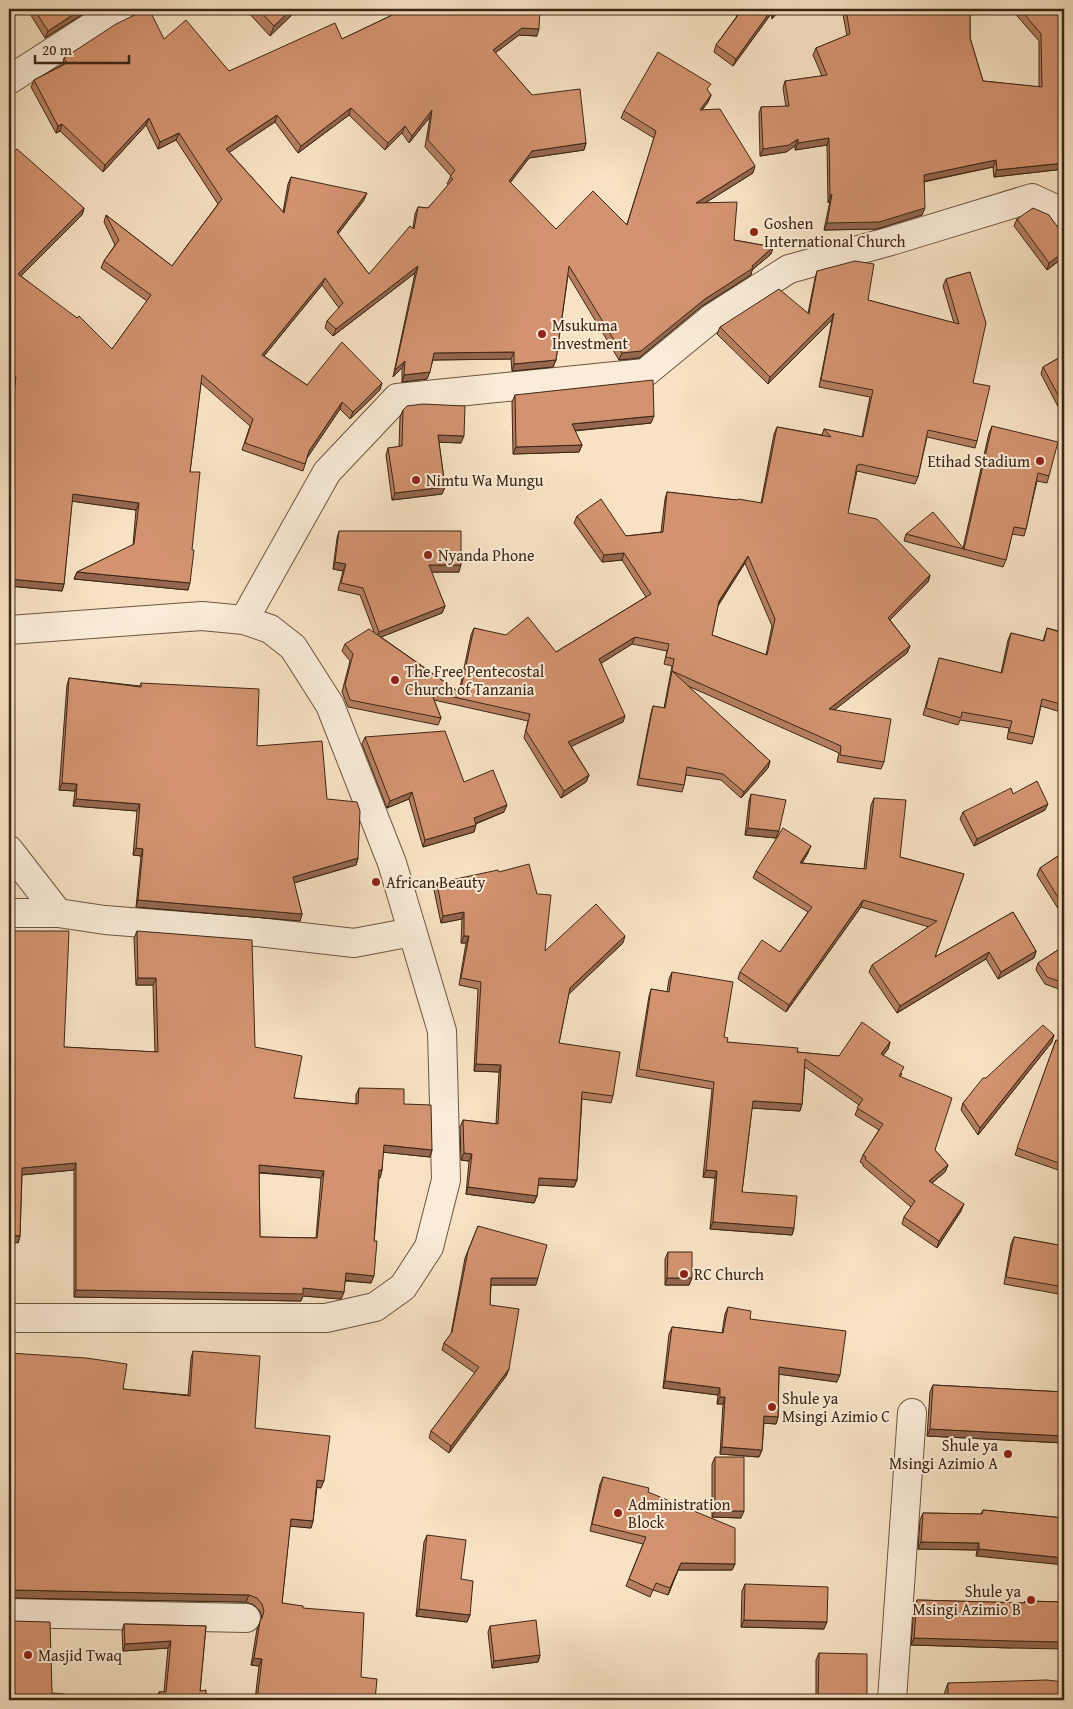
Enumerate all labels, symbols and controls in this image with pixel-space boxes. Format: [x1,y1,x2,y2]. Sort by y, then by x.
scale bar [35,32,129,64]
text: 20 m [42,39,73,60]
place label: Goshen International Church [764,211,906,253]
marker: Goshen International Church [748,226,760,238]
place label: Msukuma Investment [552,313,629,355]
marker: Msukuma Investment [536,328,548,340]
place label: Etihad Stadium [927,449,1030,473]
marker: Etihad Stadium [1034,455,1046,467]
place label: Nimtu Wa Mungu [426,468,544,492]
marker: Nimtu Wa Mungu [410,474,422,486]
place label: Nyanda Phone [438,543,535,567]
marker: Nyanda Phone [422,549,434,561]
place label: The Free Pentecostal Church of Tanzania [405,659,545,701]
marker: The Free Pentecostal Church of Tanzania [389,674,401,686]
place label: African Beauty [386,870,486,894]
marker: African Beauty [370,876,382,888]
place label: RC Church [694,1262,764,1286]
marker: RC Church [678,1268,690,1280]
place label: Shule ya Msingi Azimio C [782,1386,890,1428]
marker: Shule ya Msingi Azimio C [766,1401,778,1413]
place label: Shule ya Msingi Azimio A [889,1433,998,1475]
marker: Shule ya Msingi Azimio A [1002,1448,1014,1460]
place label: Administration Block [628,1492,731,1534]
marker: Administration Block [612,1507,624,1519]
place label: Shule ya Msingi Azimio B [913,1579,1021,1621]
marker: Shule ya Msingi Azimio B [1025,1594,1037,1606]
place label: Masjid Twaq [38,1643,123,1667]
marker: Masjid Twaq [22,1649,34,1661]

